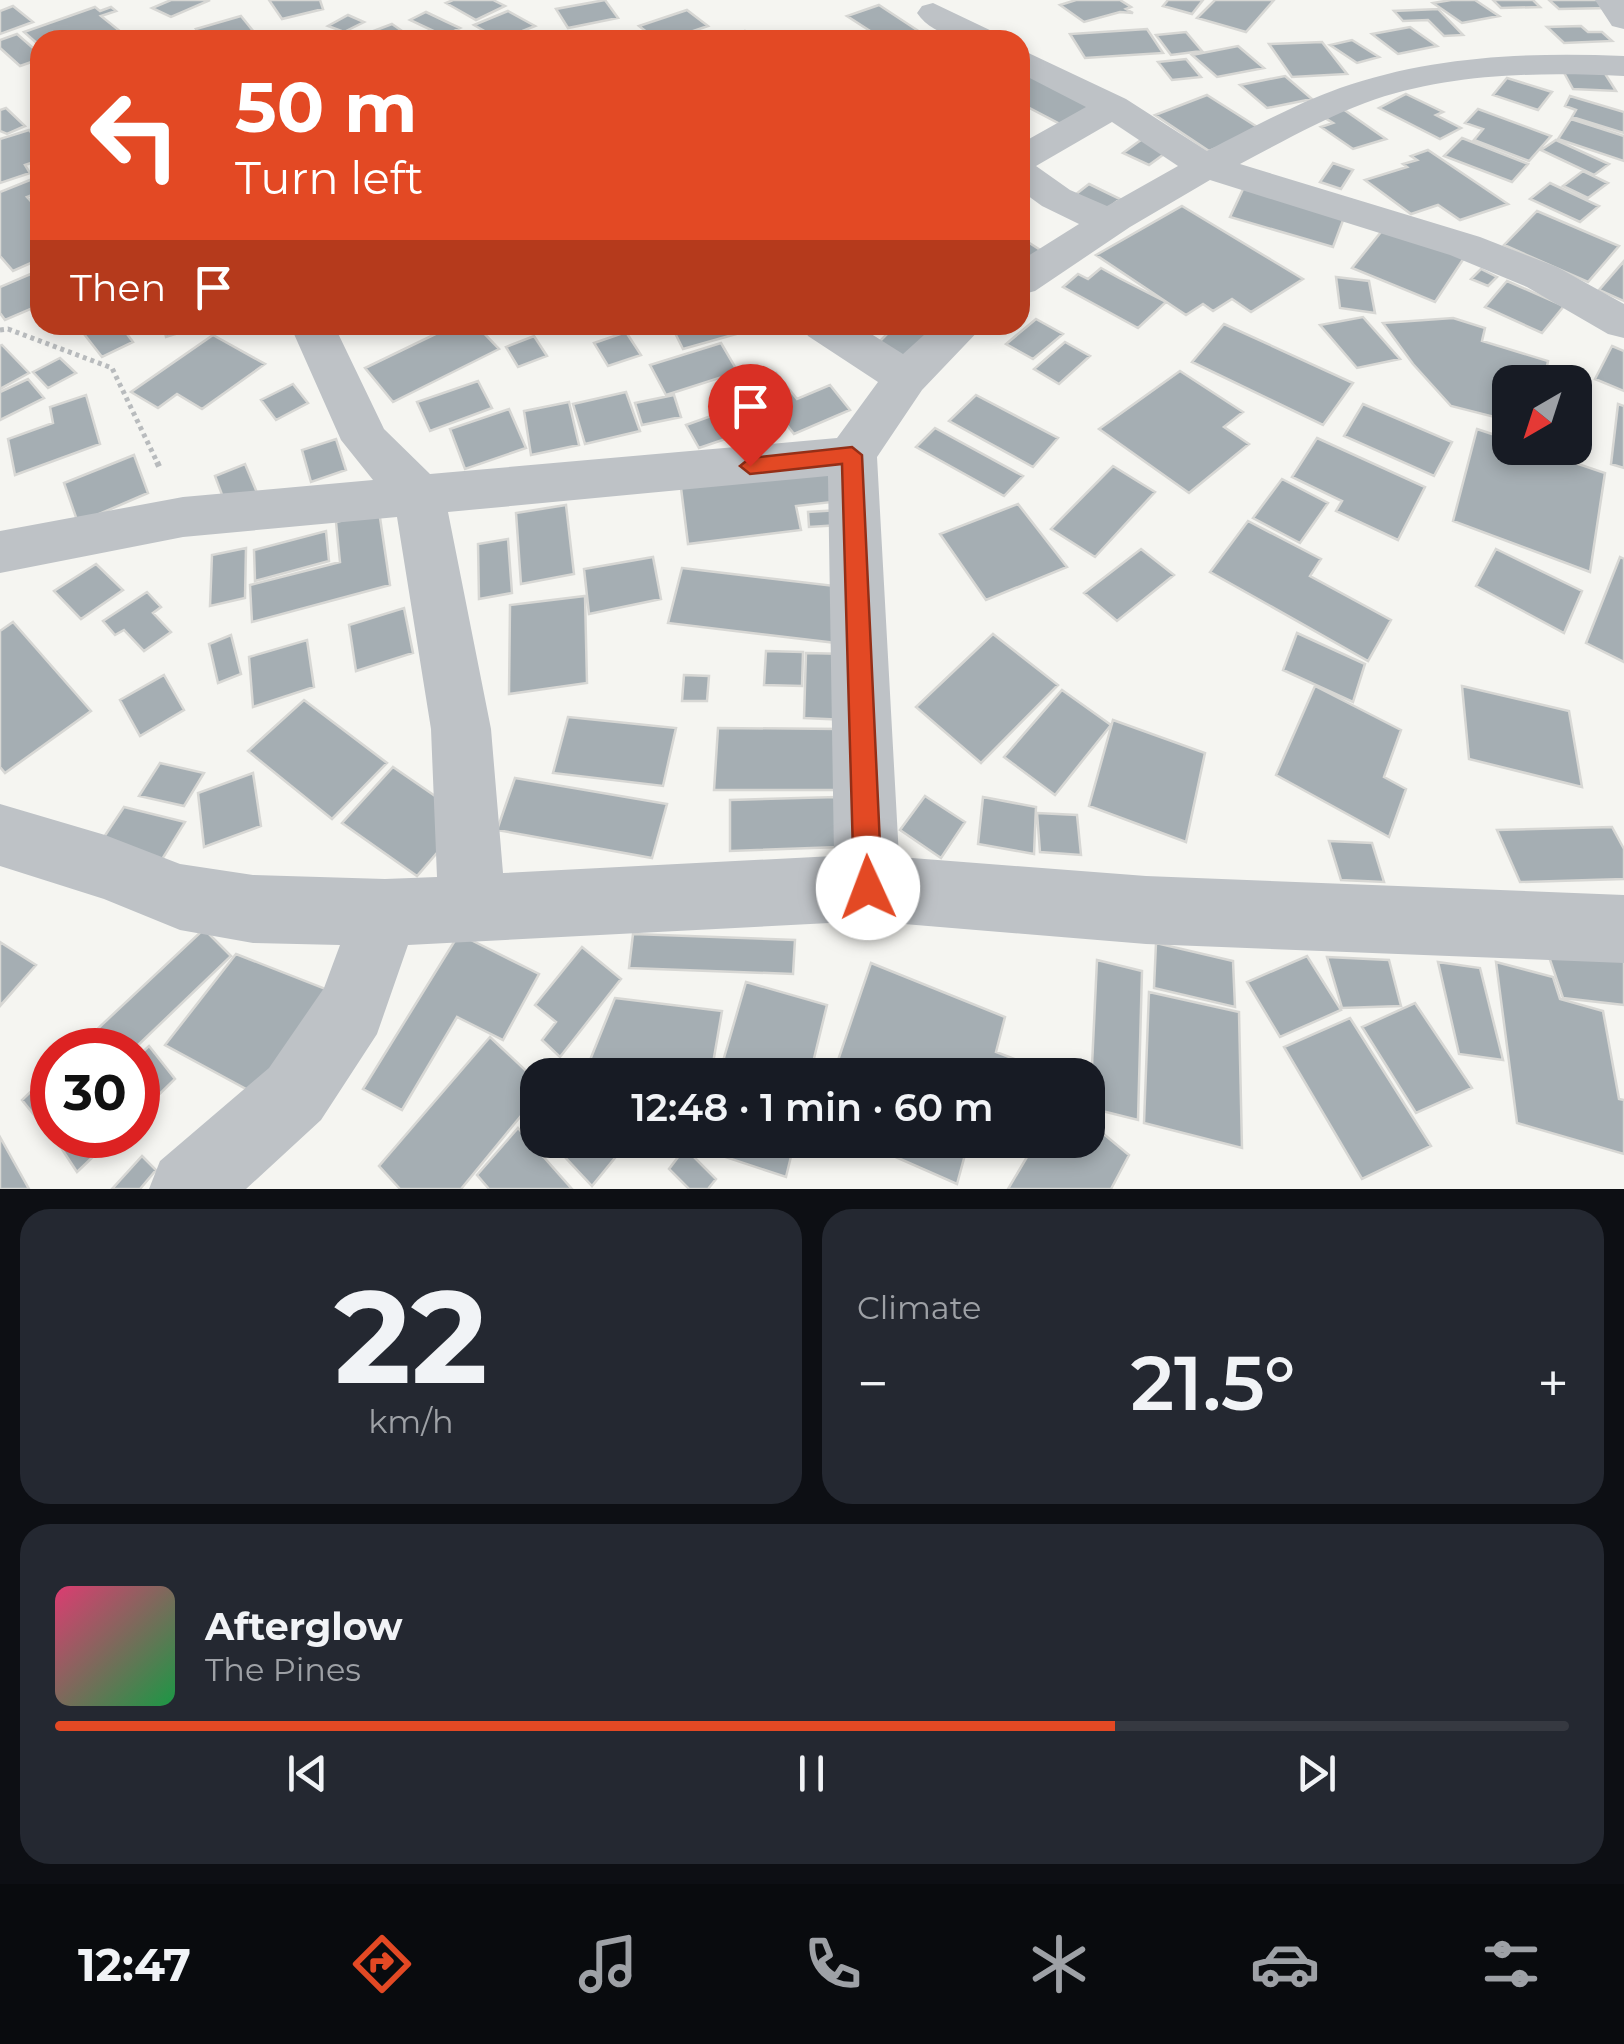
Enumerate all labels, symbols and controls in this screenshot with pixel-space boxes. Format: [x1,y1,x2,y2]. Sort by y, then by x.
text: 50 m [235,64,417,150]
icon: left [70,70,200,200]
text: Turn left [235,150,423,205]
icon: arrive [186,260,241,315]
text: Then [70,264,166,311]
pin [708,364,793,467]
north arrow [1492,365,1592,465]
map controls [1492,365,1592,465]
icon: arrive [723,379,778,434]
position arrow [816,836,920,940]
speed limit sign: 30 [30,1028,160,1158]
text: 12:48 · 1 min · 60 m [631,1084,994,1131]
text: 22 [334,1257,488,1416]
text: Climate [857,1288,981,1327]
text: 21.5° [1130,1337,1296,1429]
text: − [857,1350,889,1417]
text: + [1537,1350,1569,1417]
text: km/h [368,1402,454,1441]
text: Afterglow [205,1603,403,1650]
text: The Pines [205,1650,361,1689]
icon: previous [280,1746,335,1801]
icon: pause [784,1746,839,1801]
icon: next [1289,1746,1344,1801]
icon: directions [347,1929,417,1999]
icon: music [573,1929,643,1999]
icon: phone [798,1929,868,1999]
icon: climate [1024,1929,1094,1999]
icon: car [1250,1929,1320,1999]
icon: filters [1476,1929,1546,1999]
text: 12:47 [78,1937,191,1992]

